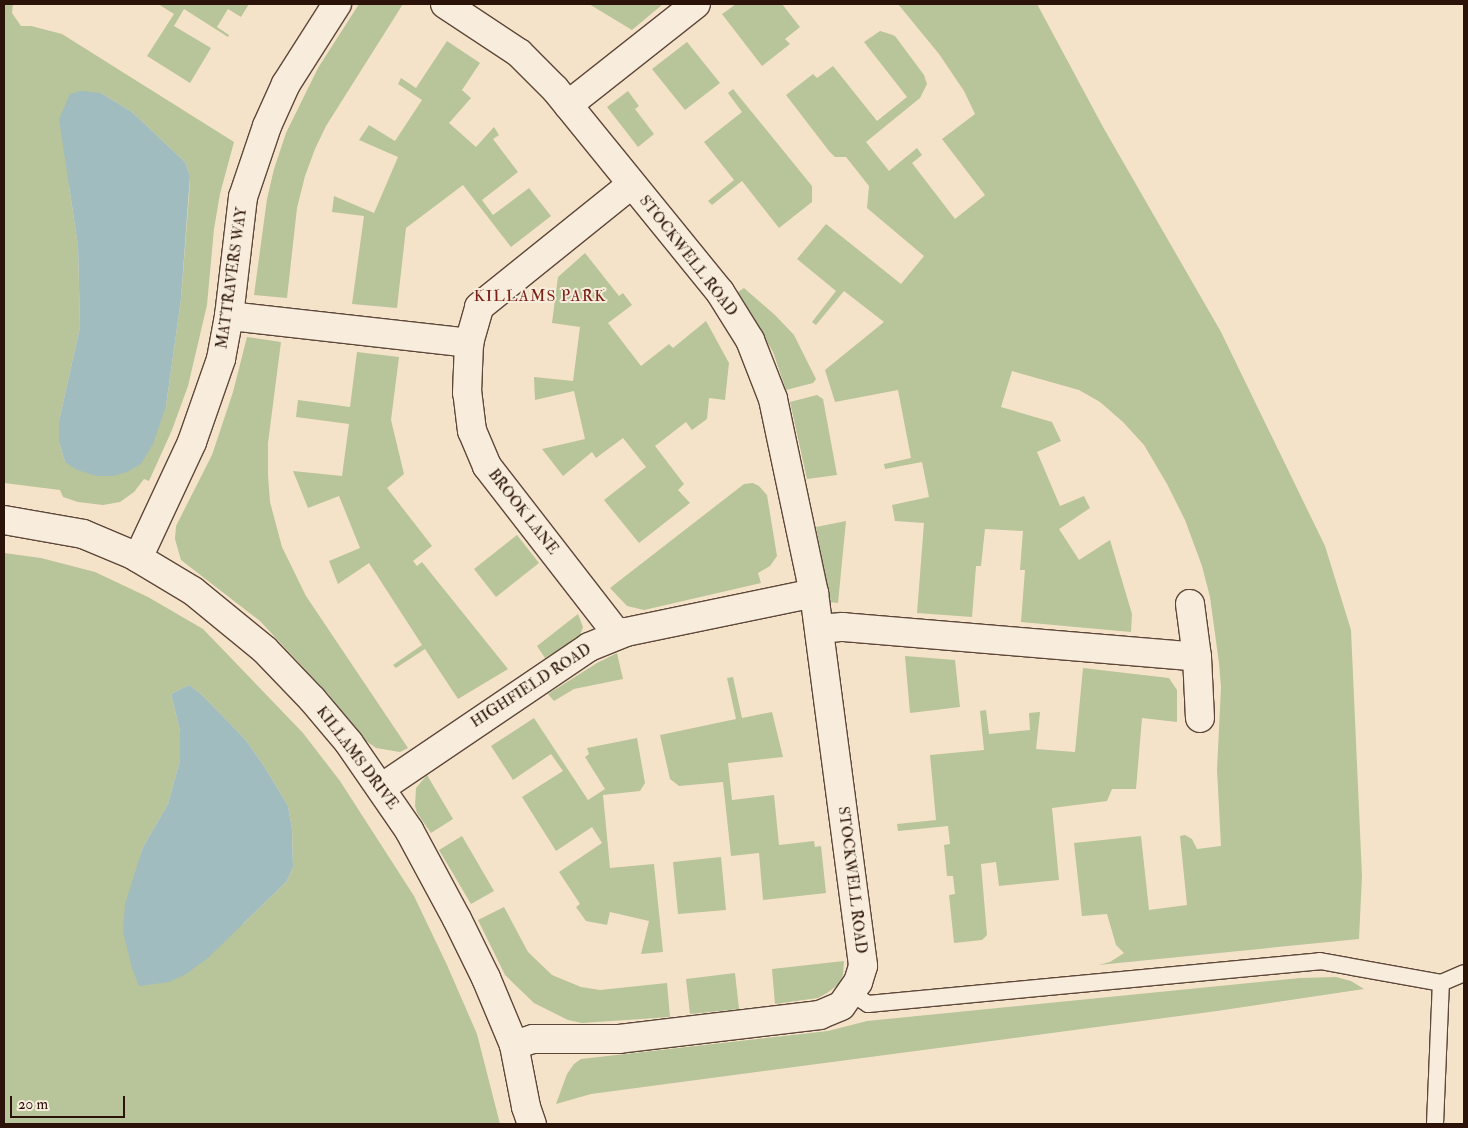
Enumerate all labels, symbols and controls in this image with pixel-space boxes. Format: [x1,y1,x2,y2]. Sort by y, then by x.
street label: STOCKWELL ROAD [635,192,741,320]
street label: MATTRAVERS WAY [213,206,251,350]
district label: KILLAMS PARK [472,286,608,306]
street label: BROOK LANE [484,466,562,558]
street label: HIGHFIELD ROAD [467,640,595,732]
street label: KILLAMS DRIVE [312,703,402,813]
street label: STOCKWELL ROAD [834,805,870,955]
scale bar [12,1086,128,1118]
text: 20 m [18,1095,48,1114]

